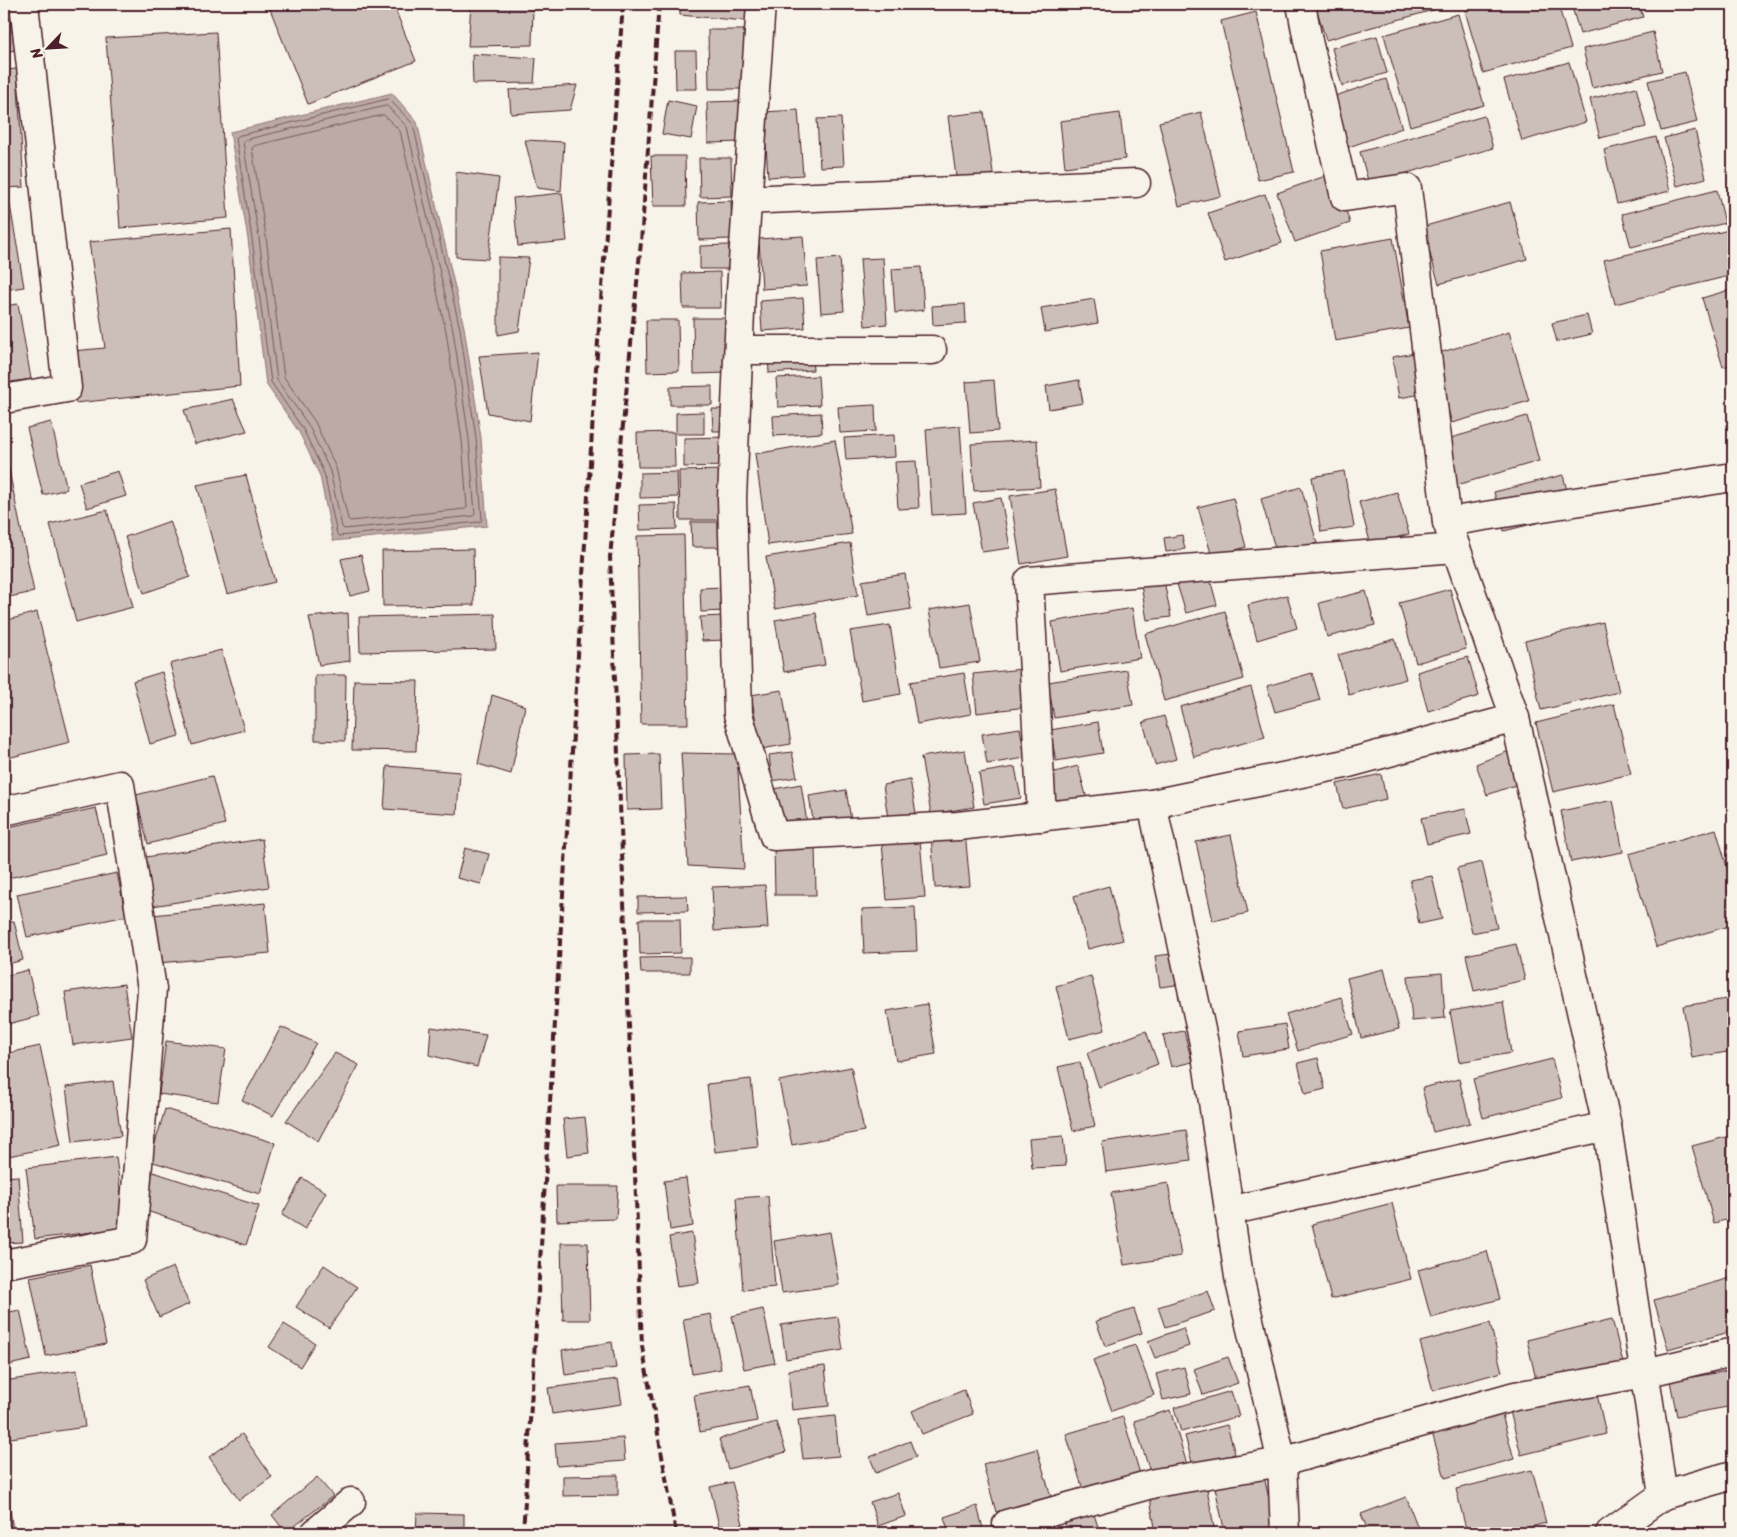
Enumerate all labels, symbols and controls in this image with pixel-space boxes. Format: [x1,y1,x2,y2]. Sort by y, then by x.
north arrow [22,22,72,72]
text: N [23,43,50,64]

